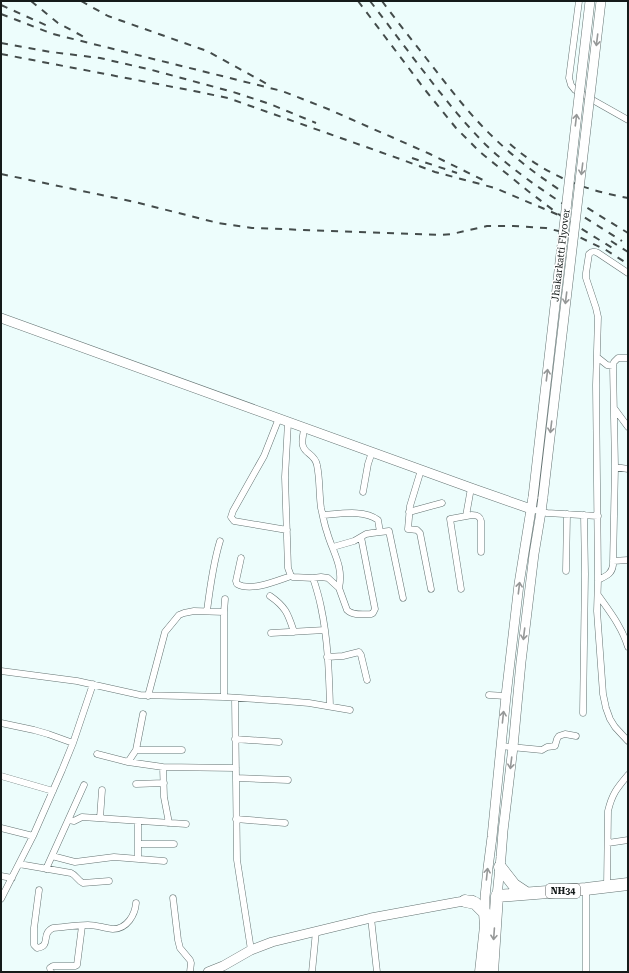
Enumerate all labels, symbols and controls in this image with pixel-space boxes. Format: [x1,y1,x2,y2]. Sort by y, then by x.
one-way arrow [593,33,601,46]
one-way arrow [572,114,580,127]
one-way arrow [578,162,585,175]
street label: Jhakarkatti Flyover [549,208,572,302]
one-way arrow [562,291,570,304]
one-way arrow [543,368,551,381]
one-way arrow [547,420,555,433]
one-way arrow [515,582,522,595]
one-way arrow [520,627,528,640]
one-way arrow [500,711,507,724]
one-way arrow [507,756,515,769]
one-way arrow [483,868,491,881]
road number: NH34 [546,884,580,898]
one-way arrow [491,927,498,940]

